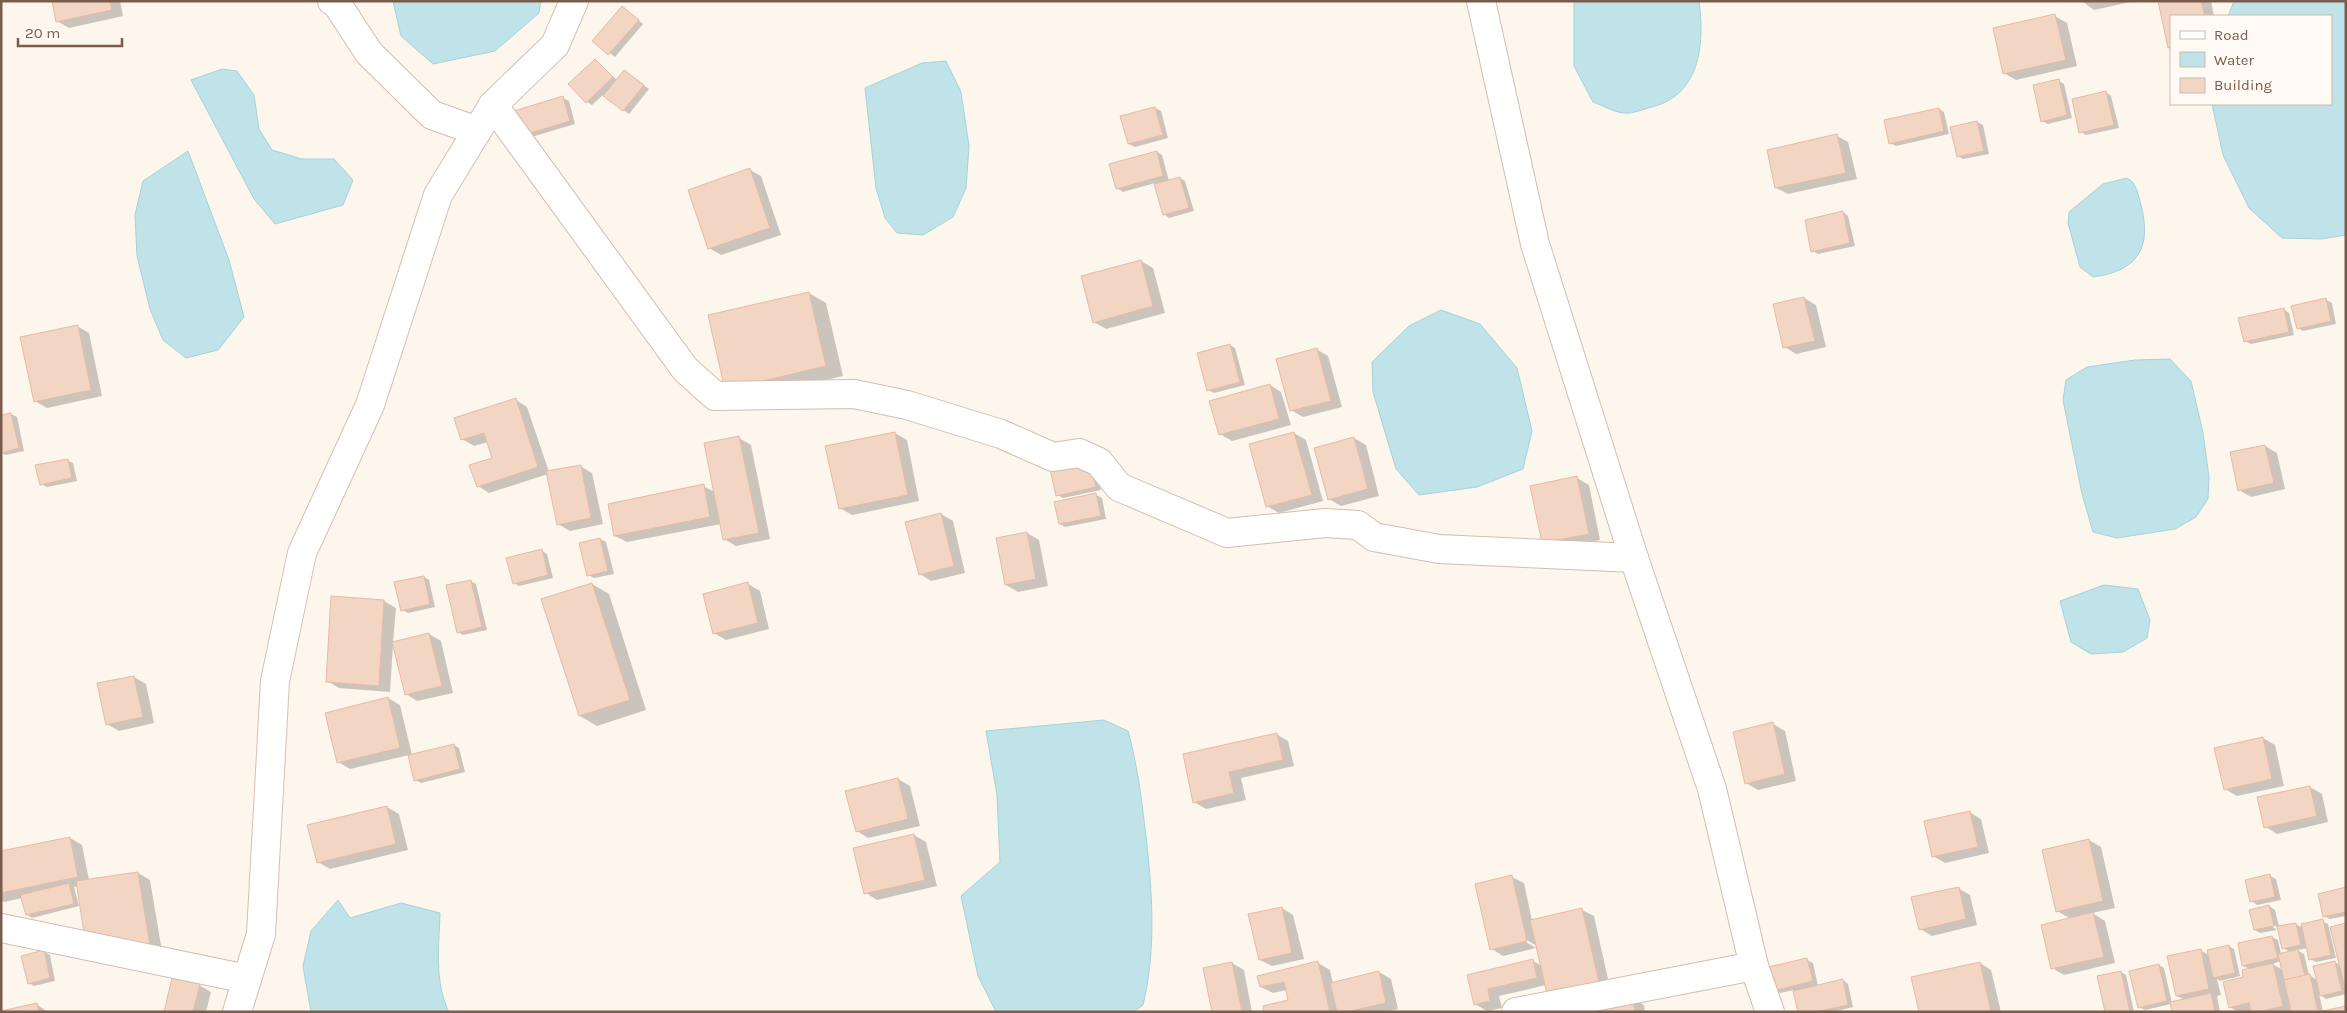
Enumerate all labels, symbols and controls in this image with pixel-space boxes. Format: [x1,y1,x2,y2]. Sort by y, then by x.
scale bar [18,15,121,47]
legend [2170,15,2332,105]
text: 20 m [25,24,60,42]
text: Road [2214,26,2249,44]
text: Water [2214,51,2255,69]
text: Building [2214,76,2272,94]

